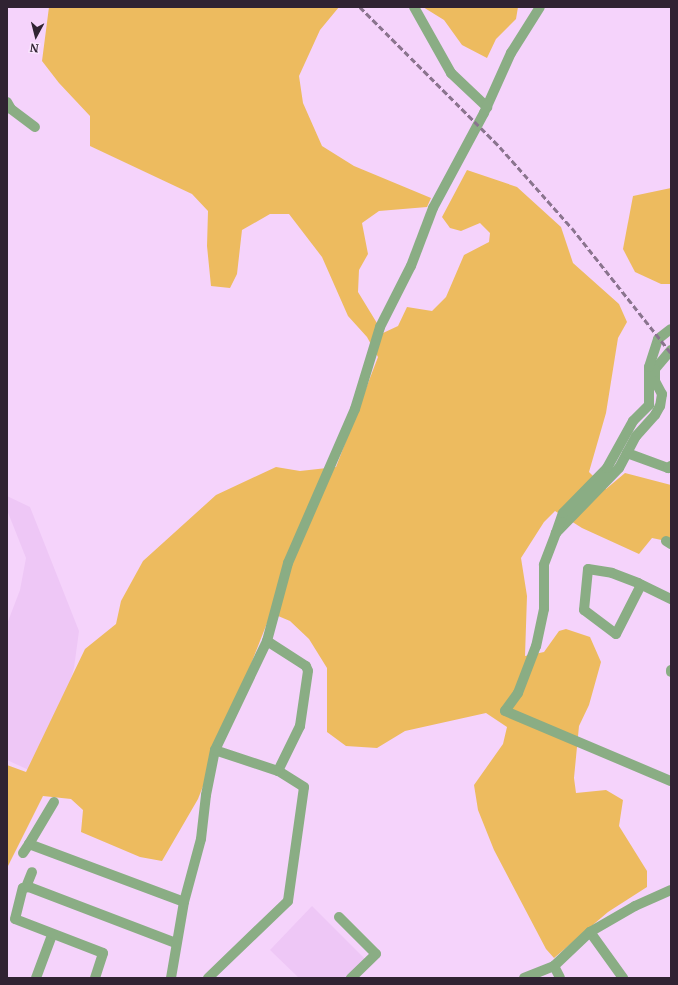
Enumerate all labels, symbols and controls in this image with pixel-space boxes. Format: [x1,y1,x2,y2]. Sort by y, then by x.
north arrow [16,16,56,56]
text: N [29,40,40,55]

